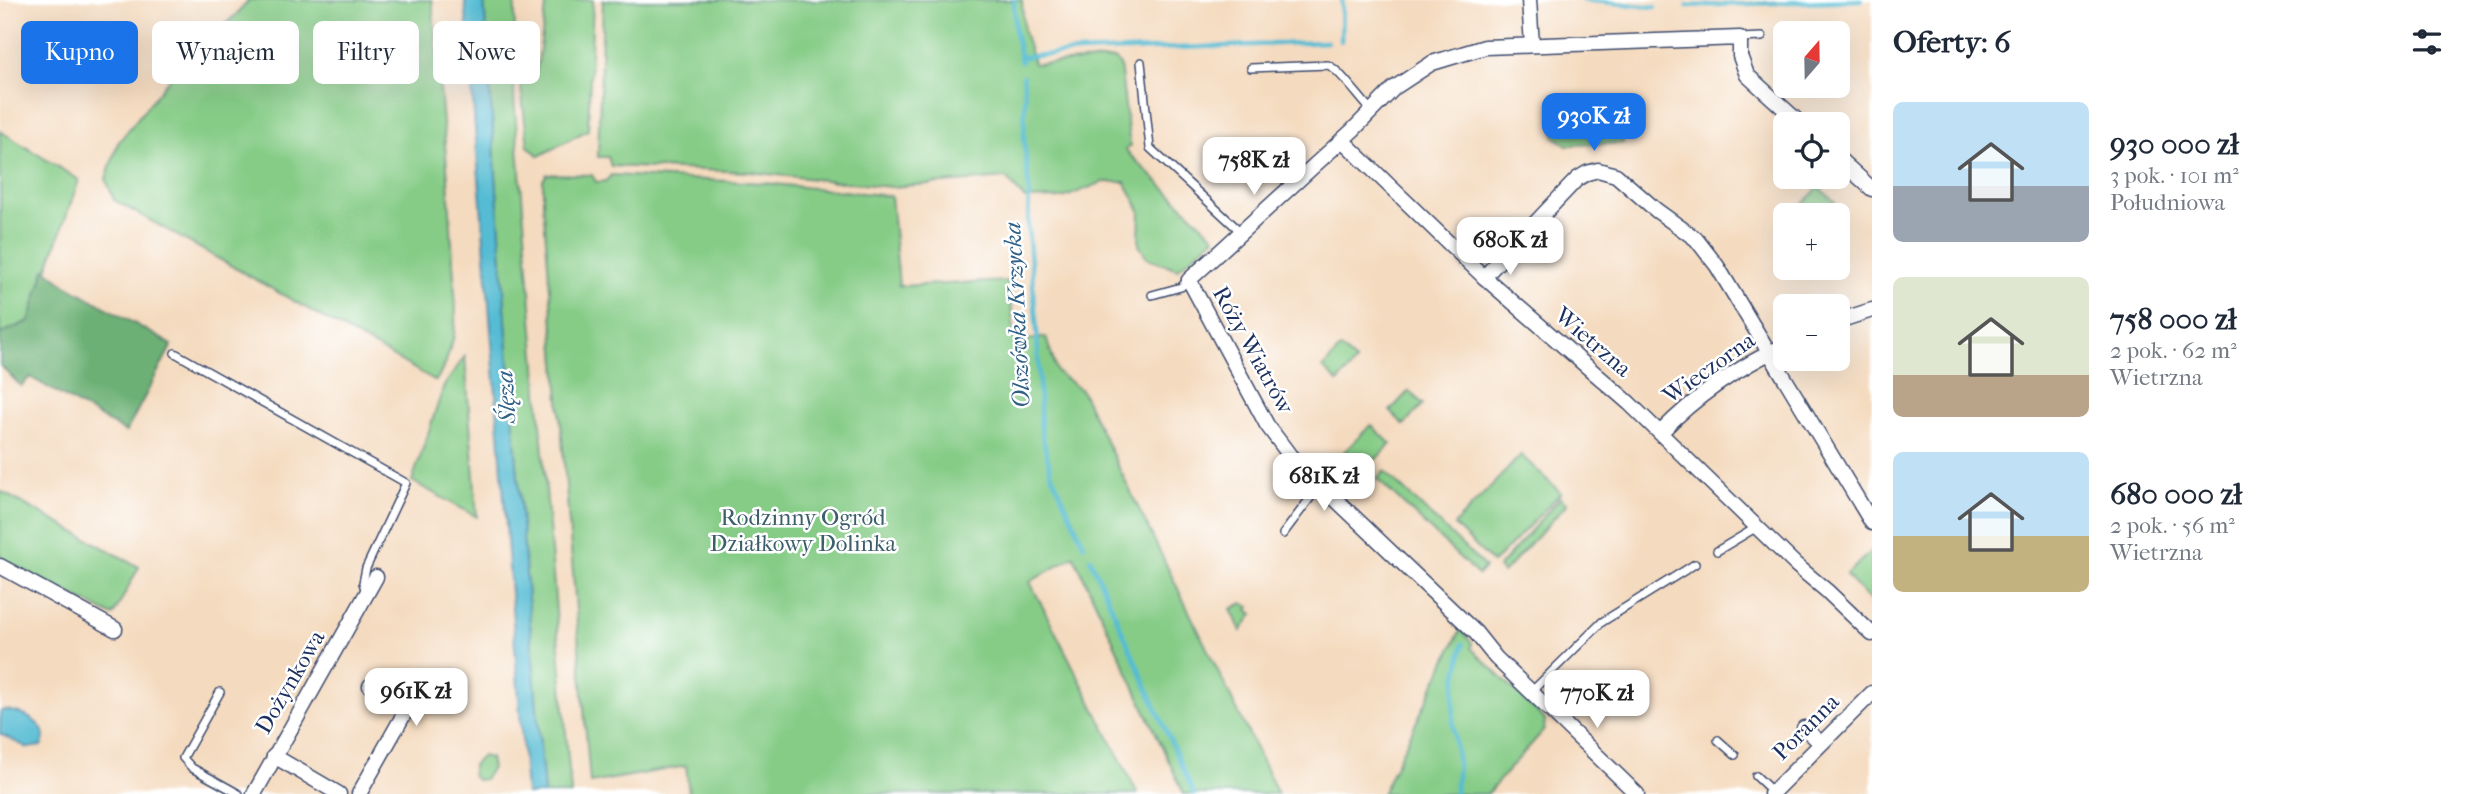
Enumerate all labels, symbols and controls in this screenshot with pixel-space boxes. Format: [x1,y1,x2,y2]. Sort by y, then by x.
chip: Kupno [21,21,138,84]
chip: Wynajem [152,21,299,84]
chip: Filtry [313,21,419,84]
chip: Nowe [433,21,540,84]
north arrow [1773,21,1850,98]
map controls [1773,21,1850,371]
icon: filters [2408,23,2446,61]
text: Oferty: 6 [1893,25,2011,60]
pin: 930K zł [1529,94,1659,153]
text: 930K zł [1558,102,1630,129]
button: locate [1773,112,1850,189]
text: 930 000 zł [2110,127,2239,162]
icon: home [1949,130,2033,214]
pin: 758K zł [1189,138,1319,197]
text: 758K zł [1219,146,1289,173]
text: 3 pok. · 101 m² [2110,162,2239,189]
text: Południowa [2110,189,2225,216]
button: + [1773,203,1850,280]
pin: 680K zł [1445,218,1575,277]
water label: Olszówka Krzycka [998,221,1036,409]
text: 680K zł [1473,226,1547,253]
street label: Róży Wiatrów [1207,282,1299,419]
button: − [1773,294,1850,371]
street label: Wietrzna [1548,301,1637,383]
text: 758 000 zł [2110,302,2237,337]
icon: home [1949,305,2033,389]
street label: Wieczorna [1657,326,1760,410]
text: 2 pok. · 62 m² [2110,337,2237,364]
text: Wietrzna [2110,364,2203,391]
water label: Ślęza [490,369,523,426]
pin: 681K zł [1259,454,1389,513]
text: 681K zł [1289,462,1359,489]
text: 680 000 zł [2110,477,2242,512]
icon: home [1949,480,2033,564]
park label: Rodzinny Ogród Działkowy Dolinka [710,504,897,557]
text: 2 pok. · 56 m² [2110,512,2235,539]
text: Wietrzna [2110,539,2203,566]
street label: Dożynkowa [250,625,331,739]
pin: 961K zł [351,668,481,728]
pin: 770K zł [1532,670,1662,730]
text: 961K zł [381,677,451,704]
text: 770K zł [1561,679,1634,706]
street label: Poranna [1767,688,1845,766]

